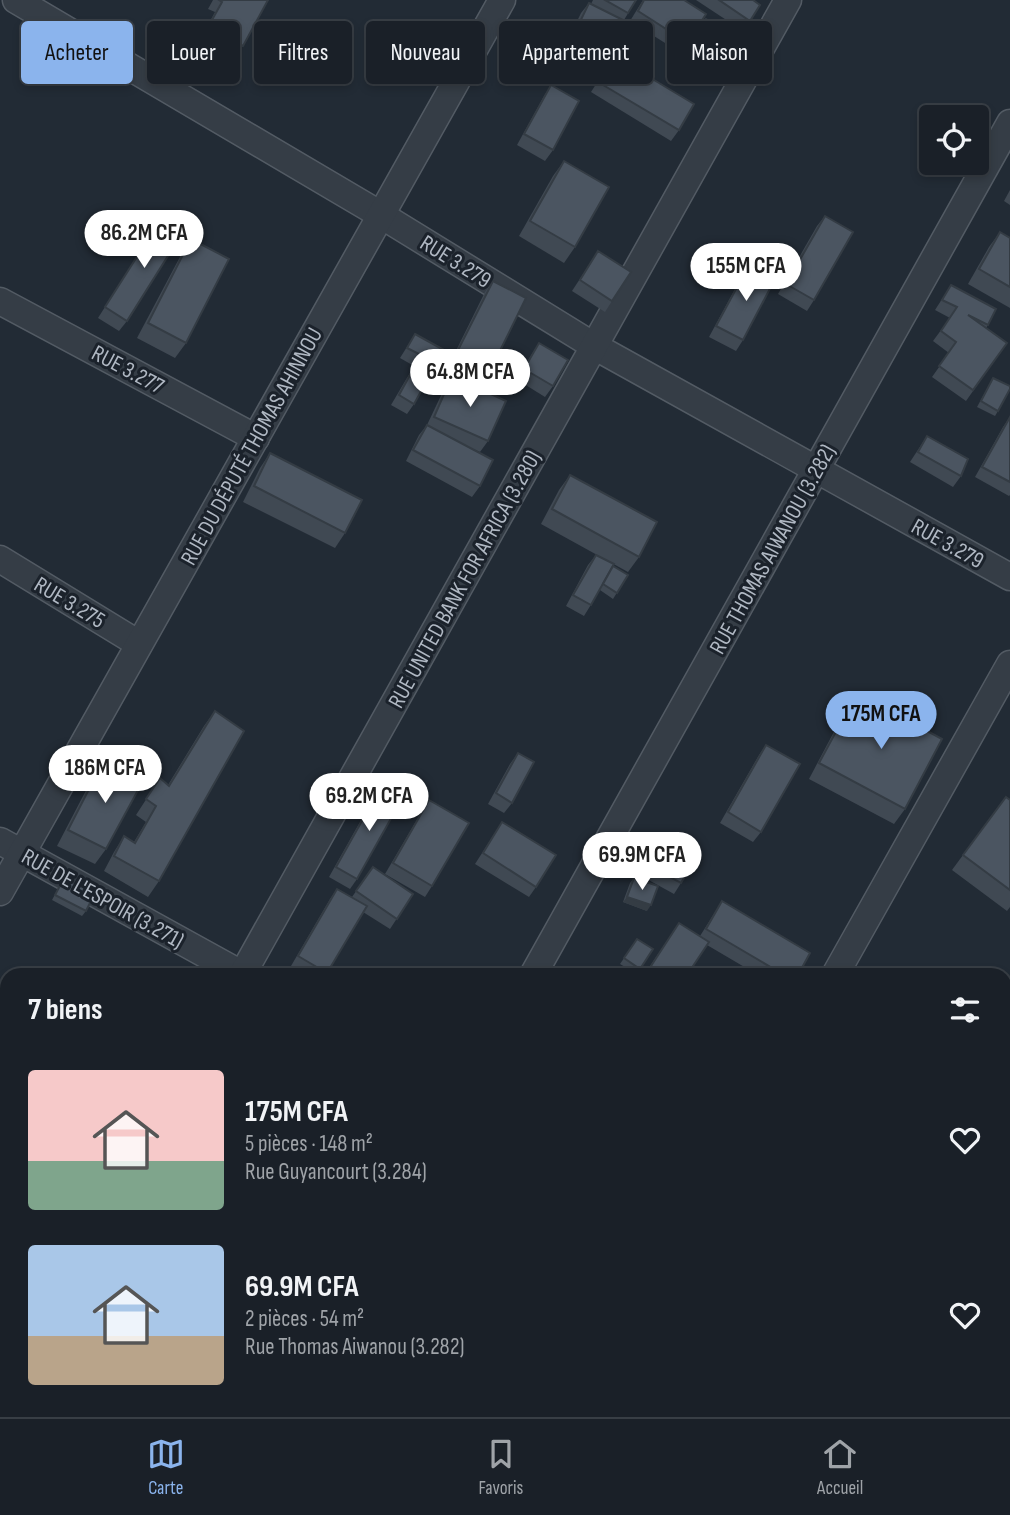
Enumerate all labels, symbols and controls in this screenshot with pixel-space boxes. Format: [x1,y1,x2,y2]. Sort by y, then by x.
chip: Acheter [21,21,133,84]
chip: Louer [147,21,240,84]
chip: Filtres [254,21,352,84]
chip: Nouveau [366,21,485,84]
chip: Appartement [499,21,653,84]
chip: Maison [667,21,772,84]
map controls [919,105,989,175]
button: locate [919,105,989,175]
pin: 86.2M CFA [64,210,224,270]
text: 86.2M CFA [101,219,187,247]
street label: RUE 3.279 [415,229,496,295]
pin: 155M CFA [674,244,818,303]
text: 155M CFA [706,252,786,280]
street label: RUE DU DÉPUTÉ THOMAS AHINNOU [175,323,329,570]
street label: RUE 3.277 [87,339,168,400]
pin: 64.8M CFA [390,350,550,409]
text: 64.8M CFA [426,358,514,386]
street label: RUE THOMAS AIWANOU (3.282) [704,440,842,659]
street label: RUE UNITED BANK FOR AFRICA (3.280) [382,446,547,713]
street label: RUE 3.279 [906,513,989,575]
street label: RUE 3.275 [29,571,110,635]
pin: 175M CFA [809,692,953,751]
text: 175M CFA [842,700,920,728]
pin: 186M CFA [33,746,177,805]
text: 186M CFA [65,754,145,782]
pin: 69.2M CFA [289,774,449,833]
text: 69.2M CFA [326,782,412,810]
pin: 69.9M CFA [562,832,722,892]
text: 69.9M CFA [599,841,685,869]
street label: RUE DE L'ESPOIR (3.271) [17,843,188,955]
icon: filters [946,991,984,1029]
text: 7 biens [28,992,103,1028]
text: 175M CFA [245,1094,348,1130]
icon: home [84,1098,168,1182]
icon: heart [946,1121,984,1159]
text: 5 pièces · 148 m² [245,1130,373,1158]
text: Rue Guyancourt (3.284) [245,1158,427,1186]
text: 69.9M CFA [245,1269,358,1305]
icon: home [84,1273,168,1357]
icon: heart [946,1296,984,1334]
text: 2 pièces · 54 m² [245,1305,364,1333]
text: Rue Thomas Aiwanou (3.282) [245,1333,464,1361]
tab: Carte [147,1435,185,1500]
tab: Favoris [478,1435,523,1500]
tab: Accueil [817,1435,863,1500]

